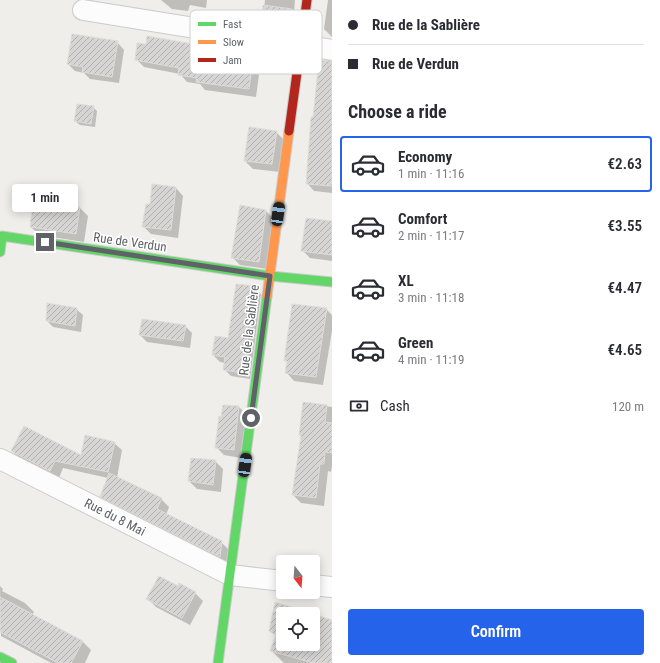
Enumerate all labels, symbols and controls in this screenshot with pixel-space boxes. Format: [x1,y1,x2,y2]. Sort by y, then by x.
legend [190,10,322,74]
text: Rue de la Sablière [372,16,480,34]
text: Fast [223,18,242,31]
text: Slow [223,36,244,49]
text: Jam [223,54,242,67]
text: Rue de Verdun [372,55,459,73]
text: Choose a ride [348,101,447,122]
icon: car [350,146,386,182]
text: Economy [398,148,452,166]
text: €2.63 [608,155,642,173]
text: 1 min · 11:16 [398,166,464,181]
callout: 1 min [12,184,78,212]
text: 1 min [31,190,59,205]
car [270,201,286,227]
icon: car [350,208,386,244]
text: Comfort [398,210,447,228]
text: €3.55 [608,217,642,235]
text: 2 min · 11:17 [398,228,464,243]
street label: Rue de Verdun [92,229,168,255]
route end [36,233,54,251]
icon: car [350,270,386,306]
text: XL [398,272,414,290]
text: €4.47 [608,279,642,297]
street label: Rue de la Sablière [236,284,262,376]
text: 3 min · 11:18 [398,290,464,305]
icon: car [350,332,386,368]
text: Green [398,334,433,352]
text: €4.65 [608,341,642,359]
text: 4 min · 11:19 [398,352,464,367]
icon: cash [348,395,370,417]
text: Cash [380,397,410,415]
text: 120 m [612,399,644,414]
route start [242,409,260,427]
car [237,452,253,478]
street label: Rue du 8 Mai [82,495,148,539]
north arrow [276,555,320,599]
map controls [276,555,320,651]
button: locate [276,607,320,651]
button: Confirm [348,609,644,655]

